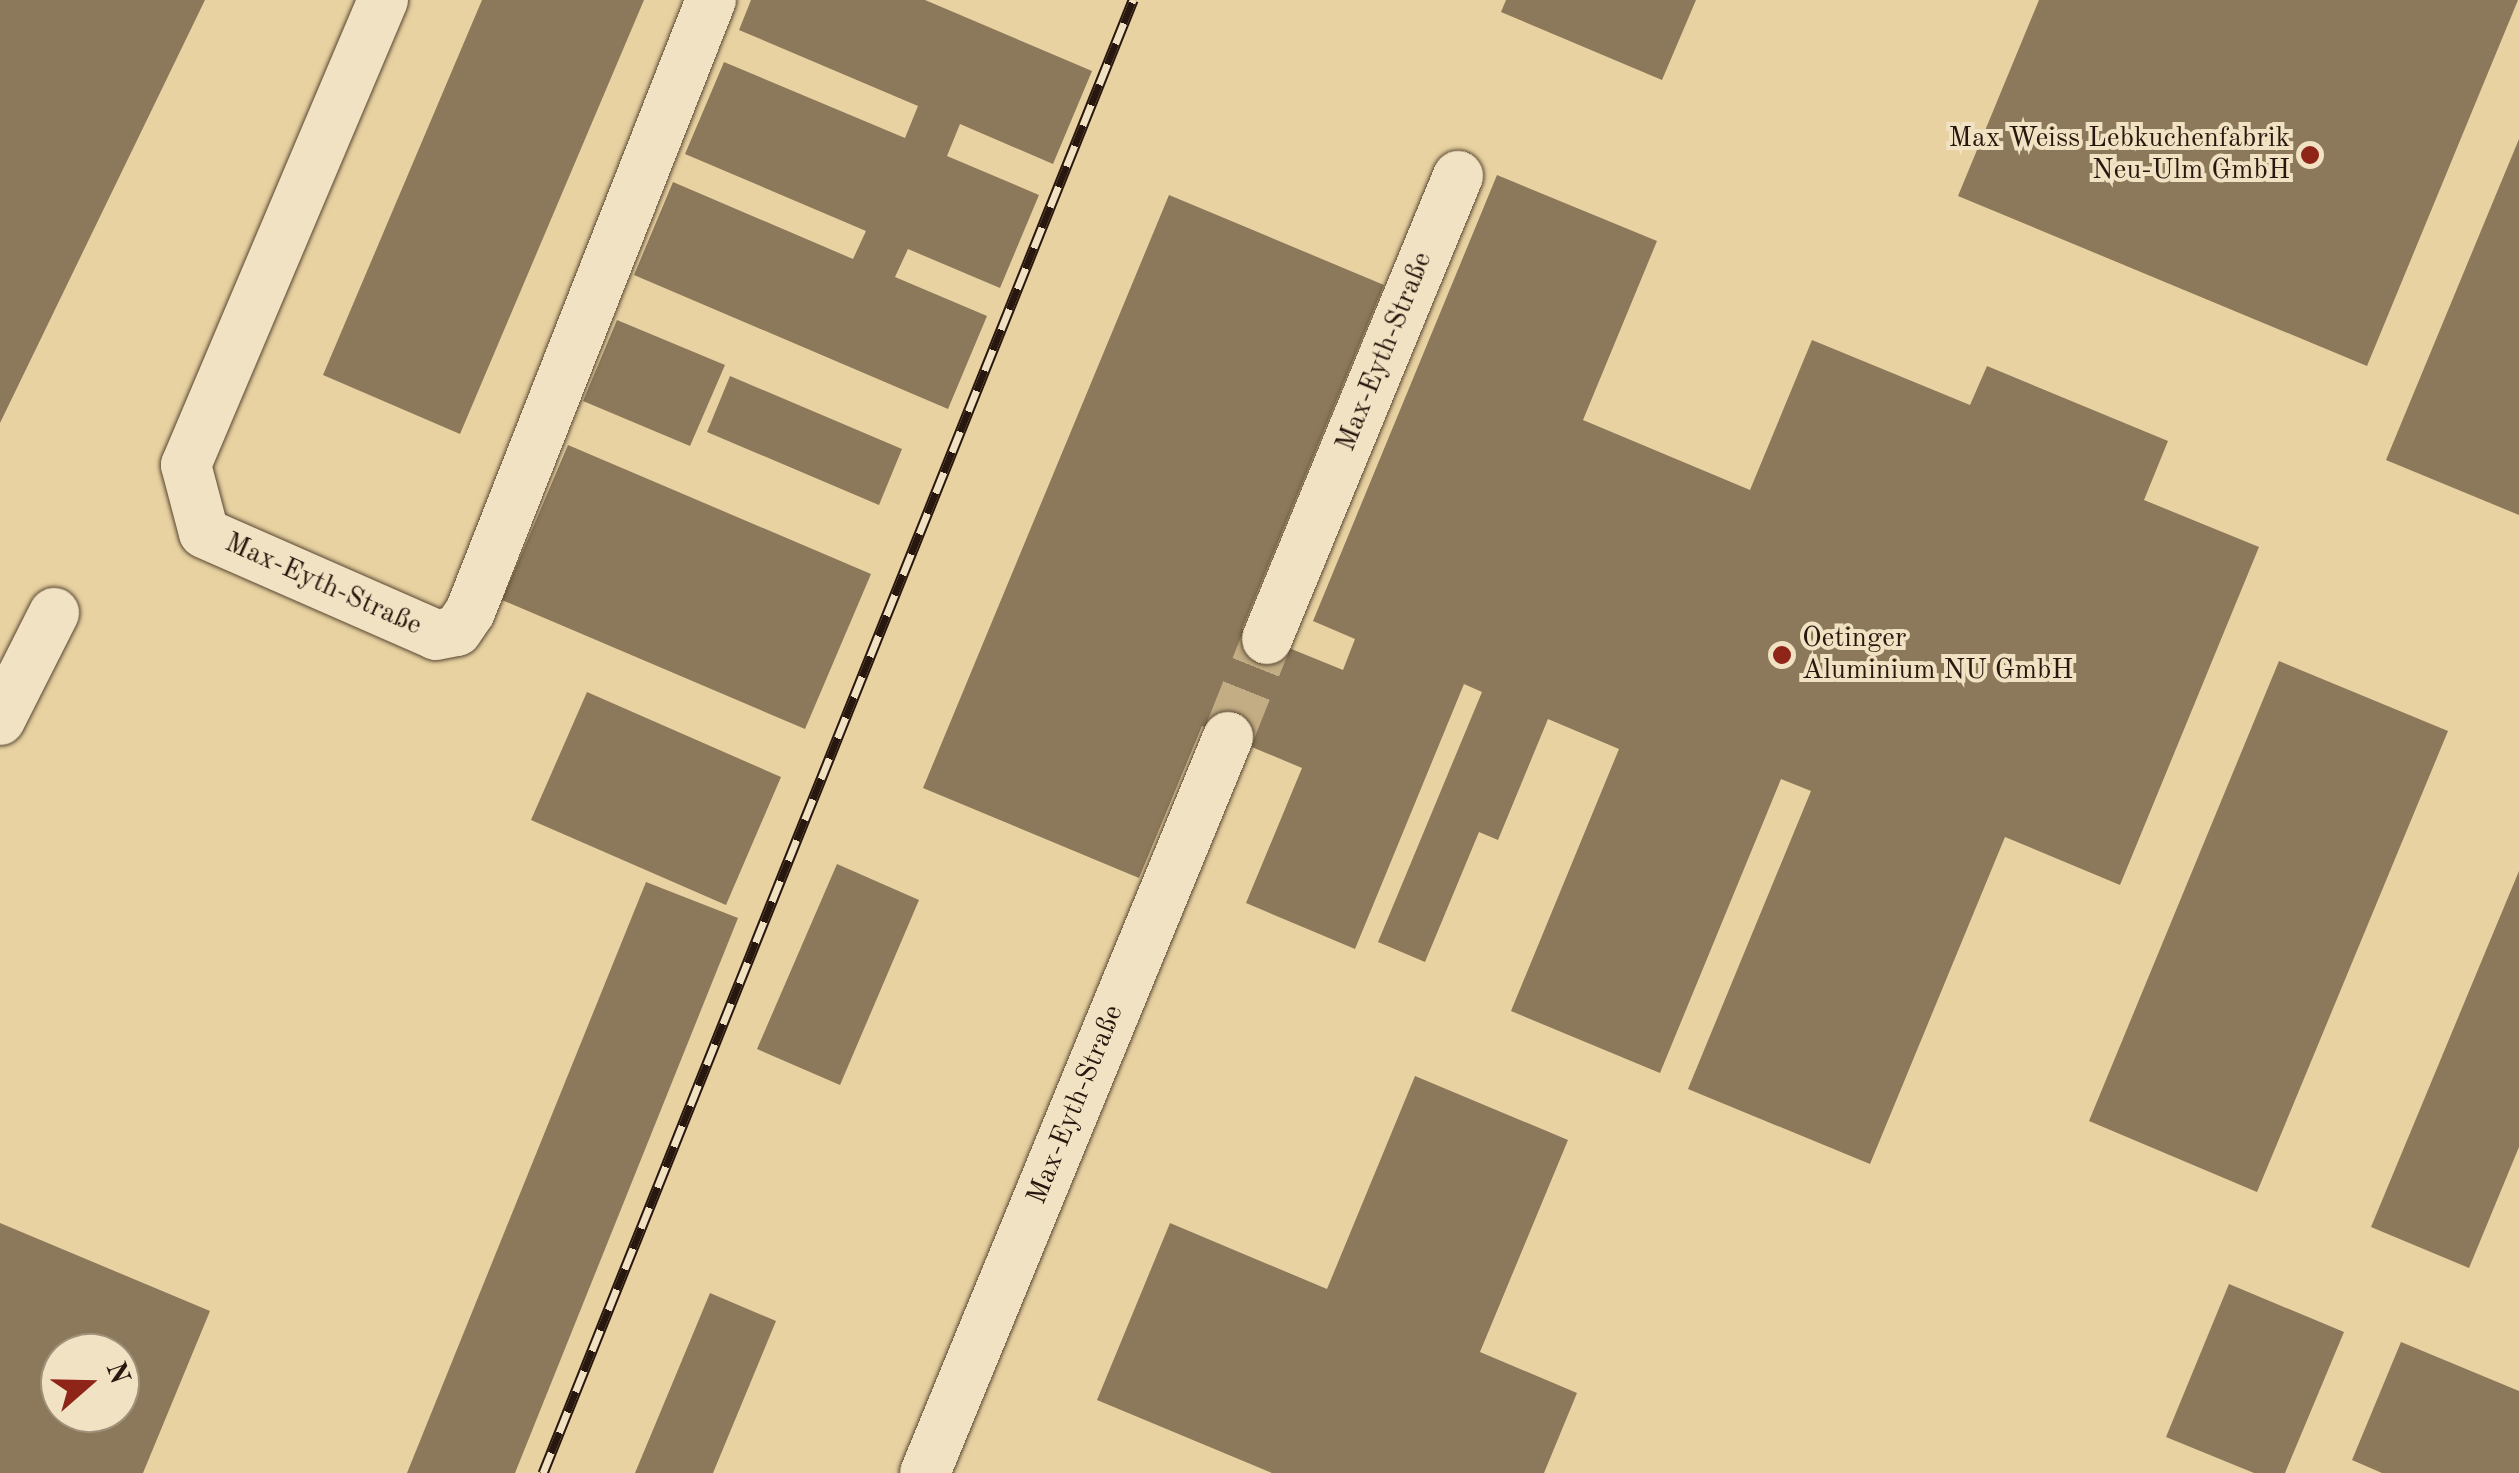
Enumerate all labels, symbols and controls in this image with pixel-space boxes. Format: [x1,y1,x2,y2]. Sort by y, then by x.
place label: Max Weiss Lebkuchenfabrik Neu-Ulm GmbH [1949,122,2290,188]
marker: Max Weiss Lebkuchenfabrik Neu-Ulm GmbH [2299,144,2321,166]
street label: Max-Eyth-Straße [1330,247,1440,457]
street label: Max-Eyth-Straße [219,527,427,643]
place label: Oetinger Aluminium NU GmbH [1802,622,2073,688]
marker: Oetinger Aluminium NU GmbH [1771,644,1793,666]
street label: Max-Eyth-Straße [1021,1000,1131,1210]
north arrow [40,1333,140,1433]
text: N [99,1359,133,1388]

